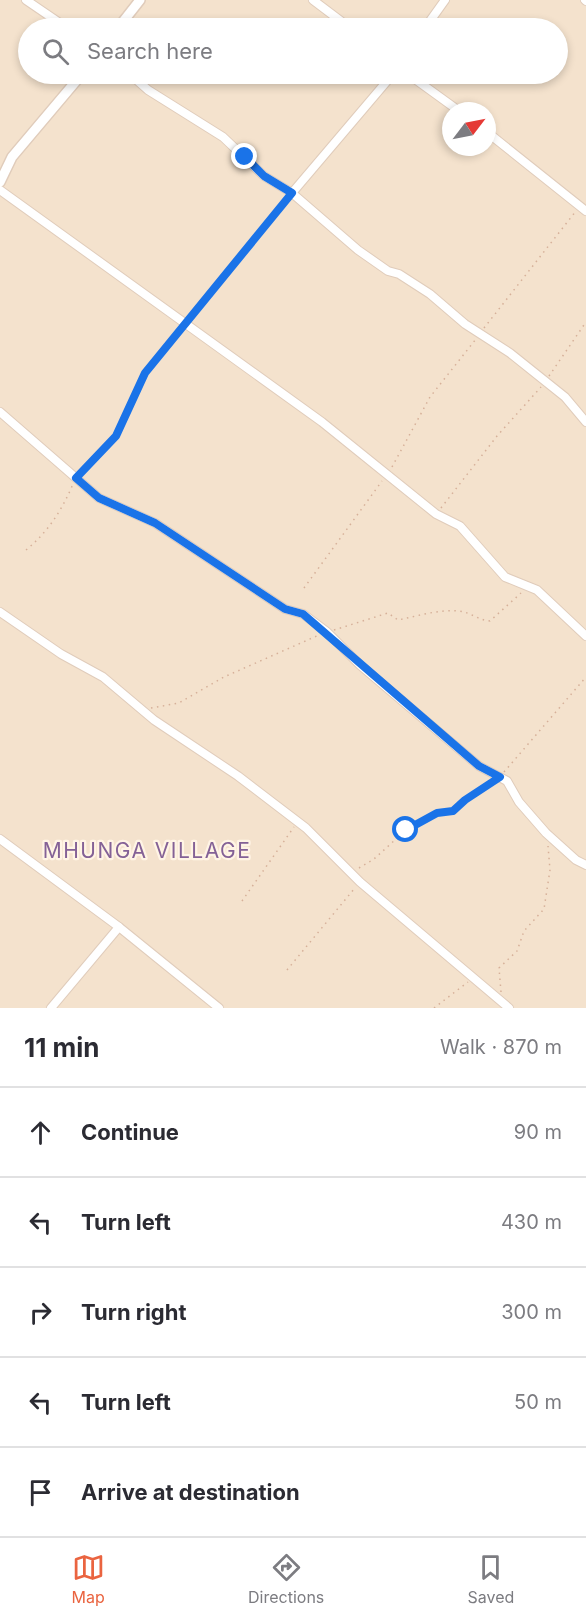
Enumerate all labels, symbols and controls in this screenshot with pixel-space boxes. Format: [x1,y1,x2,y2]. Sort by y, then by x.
search box [18,18,568,84]
icon: search [39,35,72,68]
text: Search here [87,38,213,64]
north arrow [442,102,496,156]
route end [231,143,257,169]
route start [392,816,418,842]
district label: MHUNGA VILLAGE [43,838,251,863]
text: 11 min [24,1032,100,1063]
text: Walk · 870 m [440,1035,562,1059]
icon: ahead [24,1116,57,1149]
text: Continue [81,1119,179,1145]
text: 90 m [514,1120,562,1144]
icon: left [24,1206,57,1239]
text: Turn left [81,1209,171,1235]
text: 430 m [501,1210,562,1234]
icon: right [24,1296,57,1329]
text: Turn right [81,1299,187,1325]
text: 300 m [501,1300,562,1324]
icon: left [24,1386,57,1419]
text: Turn left [81,1389,171,1415]
text: 50 m [514,1390,562,1414]
icon: arrive [24,1476,57,1509]
text: Arrive at destination [81,1479,300,1505]
tab: Map [72,1551,105,1607]
tab: Directions [248,1551,324,1607]
tab: Saved [468,1551,514,1607]

